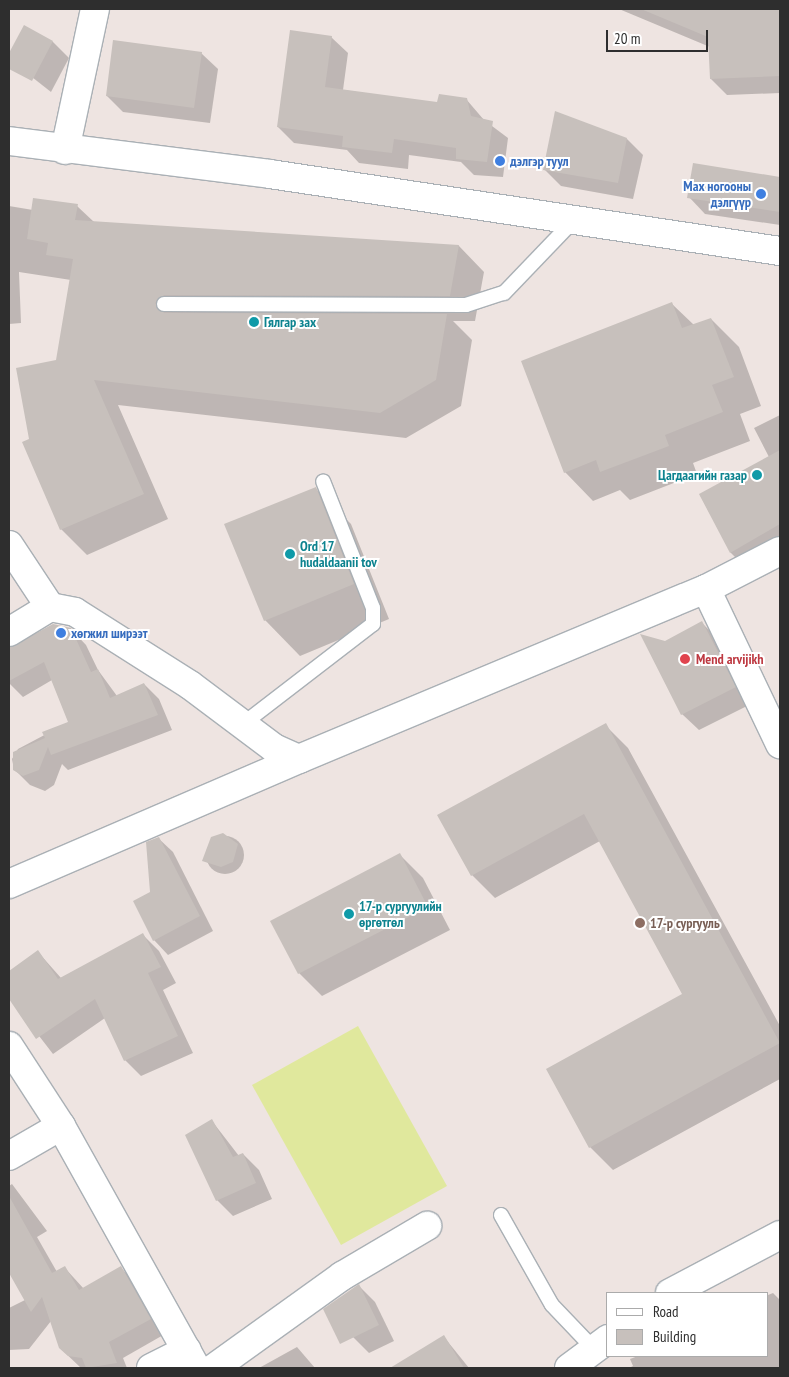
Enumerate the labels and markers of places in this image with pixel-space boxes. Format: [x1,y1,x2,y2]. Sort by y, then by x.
place label: дэлгэр туул [510,153,569,169]
marker: дэлгэр туул [494,155,506,167]
place label: Мах ногооны дэлгүүр [683,178,751,210]
marker: Мах ногооны дэлгүүр [755,188,767,200]
place label: Гялгар зах [264,314,316,330]
marker: Гялгар зах [248,316,260,328]
place label: Цагдаагийн газар [658,467,747,483]
marker: Цагдаагийн газар [751,469,763,481]
place label: Ord 17 hudaldaanii tov [300,538,377,570]
marker: Ord 17 hudaldaanii tov [284,548,296,560]
place label: хөгжил ширээт [71,625,148,641]
marker: хөгжил ширээт [55,627,67,639]
place label: Mend arvijikh [696,651,764,667]
marker: Mend arvijikh [678,652,692,666]
place label: 17-р сургуулийн өргөтгөл [359,898,442,930]
marker: 17-р сургуулийн өргөтгөл [343,908,355,920]
place label: 17-р сургууль [650,915,720,931]
marker: 17-р сургууль [634,917,646,929]

